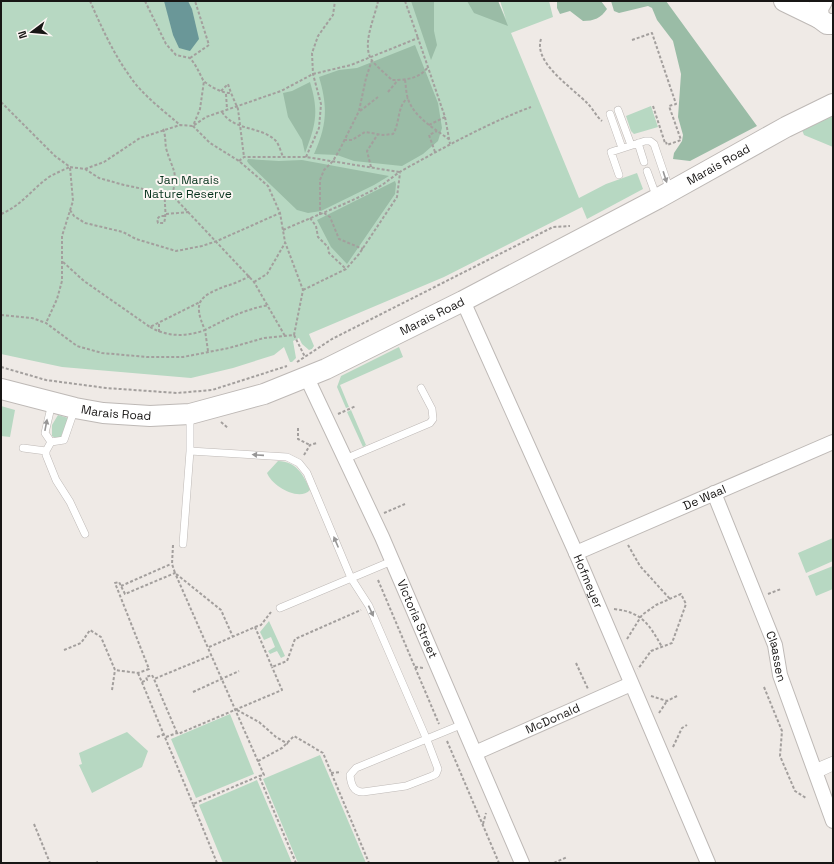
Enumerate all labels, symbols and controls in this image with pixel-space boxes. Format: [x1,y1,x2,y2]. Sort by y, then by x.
north arrow [12,12,52,52]
text: N [15,29,30,40]
street label: Marais Road [684,141,753,189]
park label: Jan Marais Nature Reserve [144,172,232,202]
one-way arrow [662,172,668,184]
street label: Marais Road [397,293,467,339]
street label: Marais Road [80,401,152,424]
one-way arrow [43,419,49,431]
one-way arrow [252,452,264,459]
street label: De Waal [681,481,728,514]
one-way arrow [333,536,339,547]
street label: Hofmeyer [570,552,607,611]
street label: Victoria Street [393,577,441,661]
one-way arrow [368,606,374,617]
street label: Claassen [762,629,790,684]
street label: McDonald [523,700,582,738]

